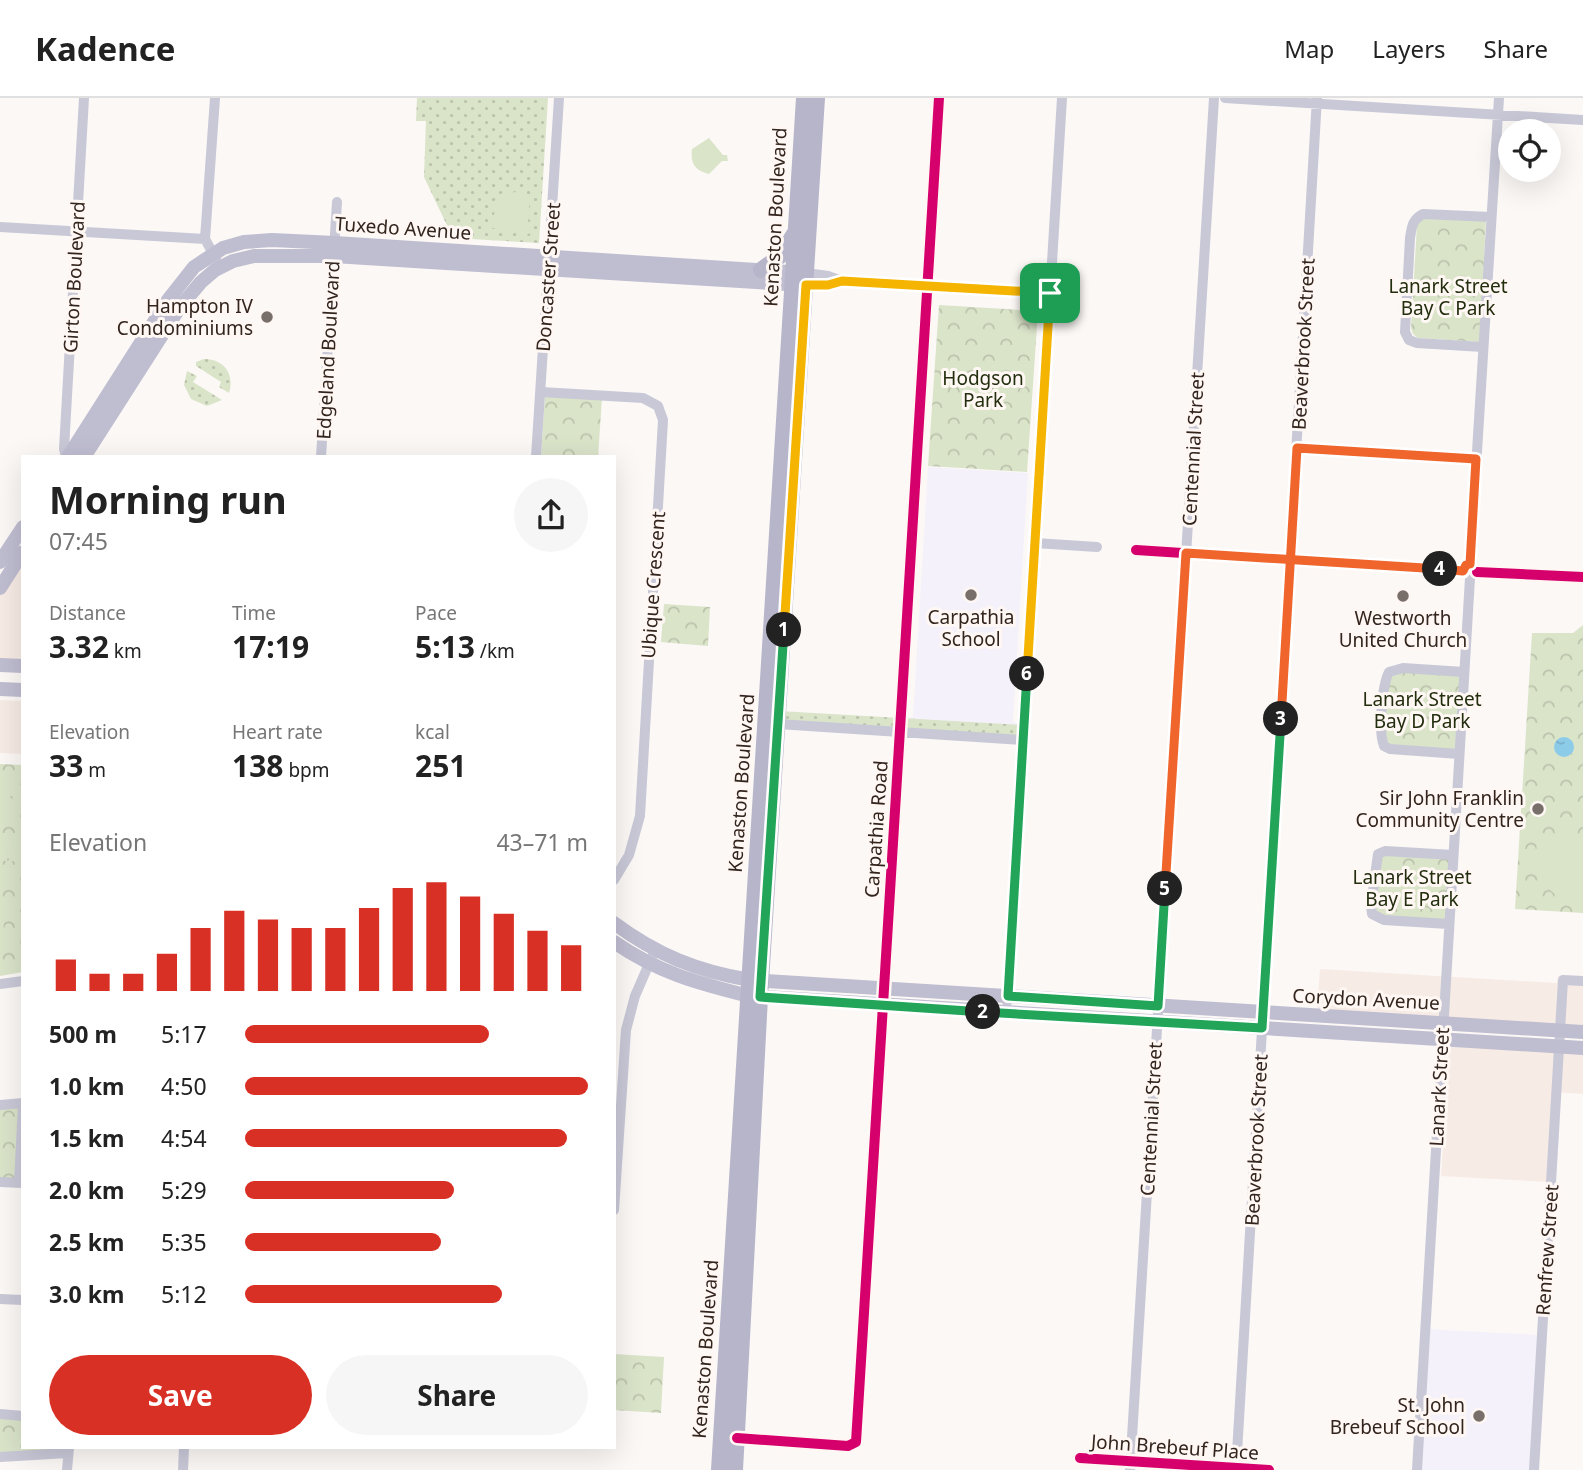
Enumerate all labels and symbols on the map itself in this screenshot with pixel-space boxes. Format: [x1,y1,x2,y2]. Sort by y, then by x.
street label: Kenaston Boulevard [757,127,793,307]
street label: Girton Boulevard [57,200,91,354]
street label: Doncaster Street [530,201,566,352]
street label: Tuxedo Avenue [334,210,472,246]
street label: Beaverbrook Street [1286,257,1320,431]
street label: Edgeland Boulevard [310,260,346,440]
pin [1020,263,1080,323]
park label: Lanark Street Bay C Park [1389,273,1508,321]
place label: Hampton IV Condominiums [117,293,254,341]
marker: Hampton IV Condominiums [259,309,275,325]
park label: Hodgson Park [942,365,1024,413]
street label: Centennial Street [1176,371,1210,527]
street label: Ubique Crescent [635,510,671,659]
pin: 4 [1422,552,1458,587]
marker: Carpathia School [963,587,979,603]
marker: Westworth United Church [1395,588,1411,604]
place label: Carpathia School [927,604,1015,652]
place label: Westworth United Church [1339,605,1467,653]
pin: 1 [766,612,802,648]
pin: 6 [1010,656,1044,692]
park label: Lanark Street Bay D Park [1363,686,1482,734]
street label: Kenaston Boulevard [722,693,760,873]
pin: 3 [1264,702,1298,736]
street label: Carpathia Road [858,759,894,899]
place label: Sir John Franklin Community Centre [1356,785,1524,833]
marker: Sir John Franklin Community Centre [1530,801,1546,817]
park label: Lanark Street Bay E Park [1353,864,1472,912]
pin: 5 [1148,872,1182,906]
street label: Corydon Avenue [1292,982,1440,1016]
pin: 2 [965,995,1000,1030]
street label: Lanark Street [1423,1027,1455,1147]
street label: Centennial Street [1134,1041,1168,1197]
street label: Beaverbrook Street [1239,1053,1273,1227]
street label: Renfrew Street [1529,1183,1565,1317]
street label: Kenaston Boulevard [686,1259,724,1439]
place label: St. John Brebeuf School [1330,1392,1465,1440]
marker: St. John Brebeuf School [1471,1408,1487,1424]
street label: John Brebeuf Place [1088,1428,1260,1466]

